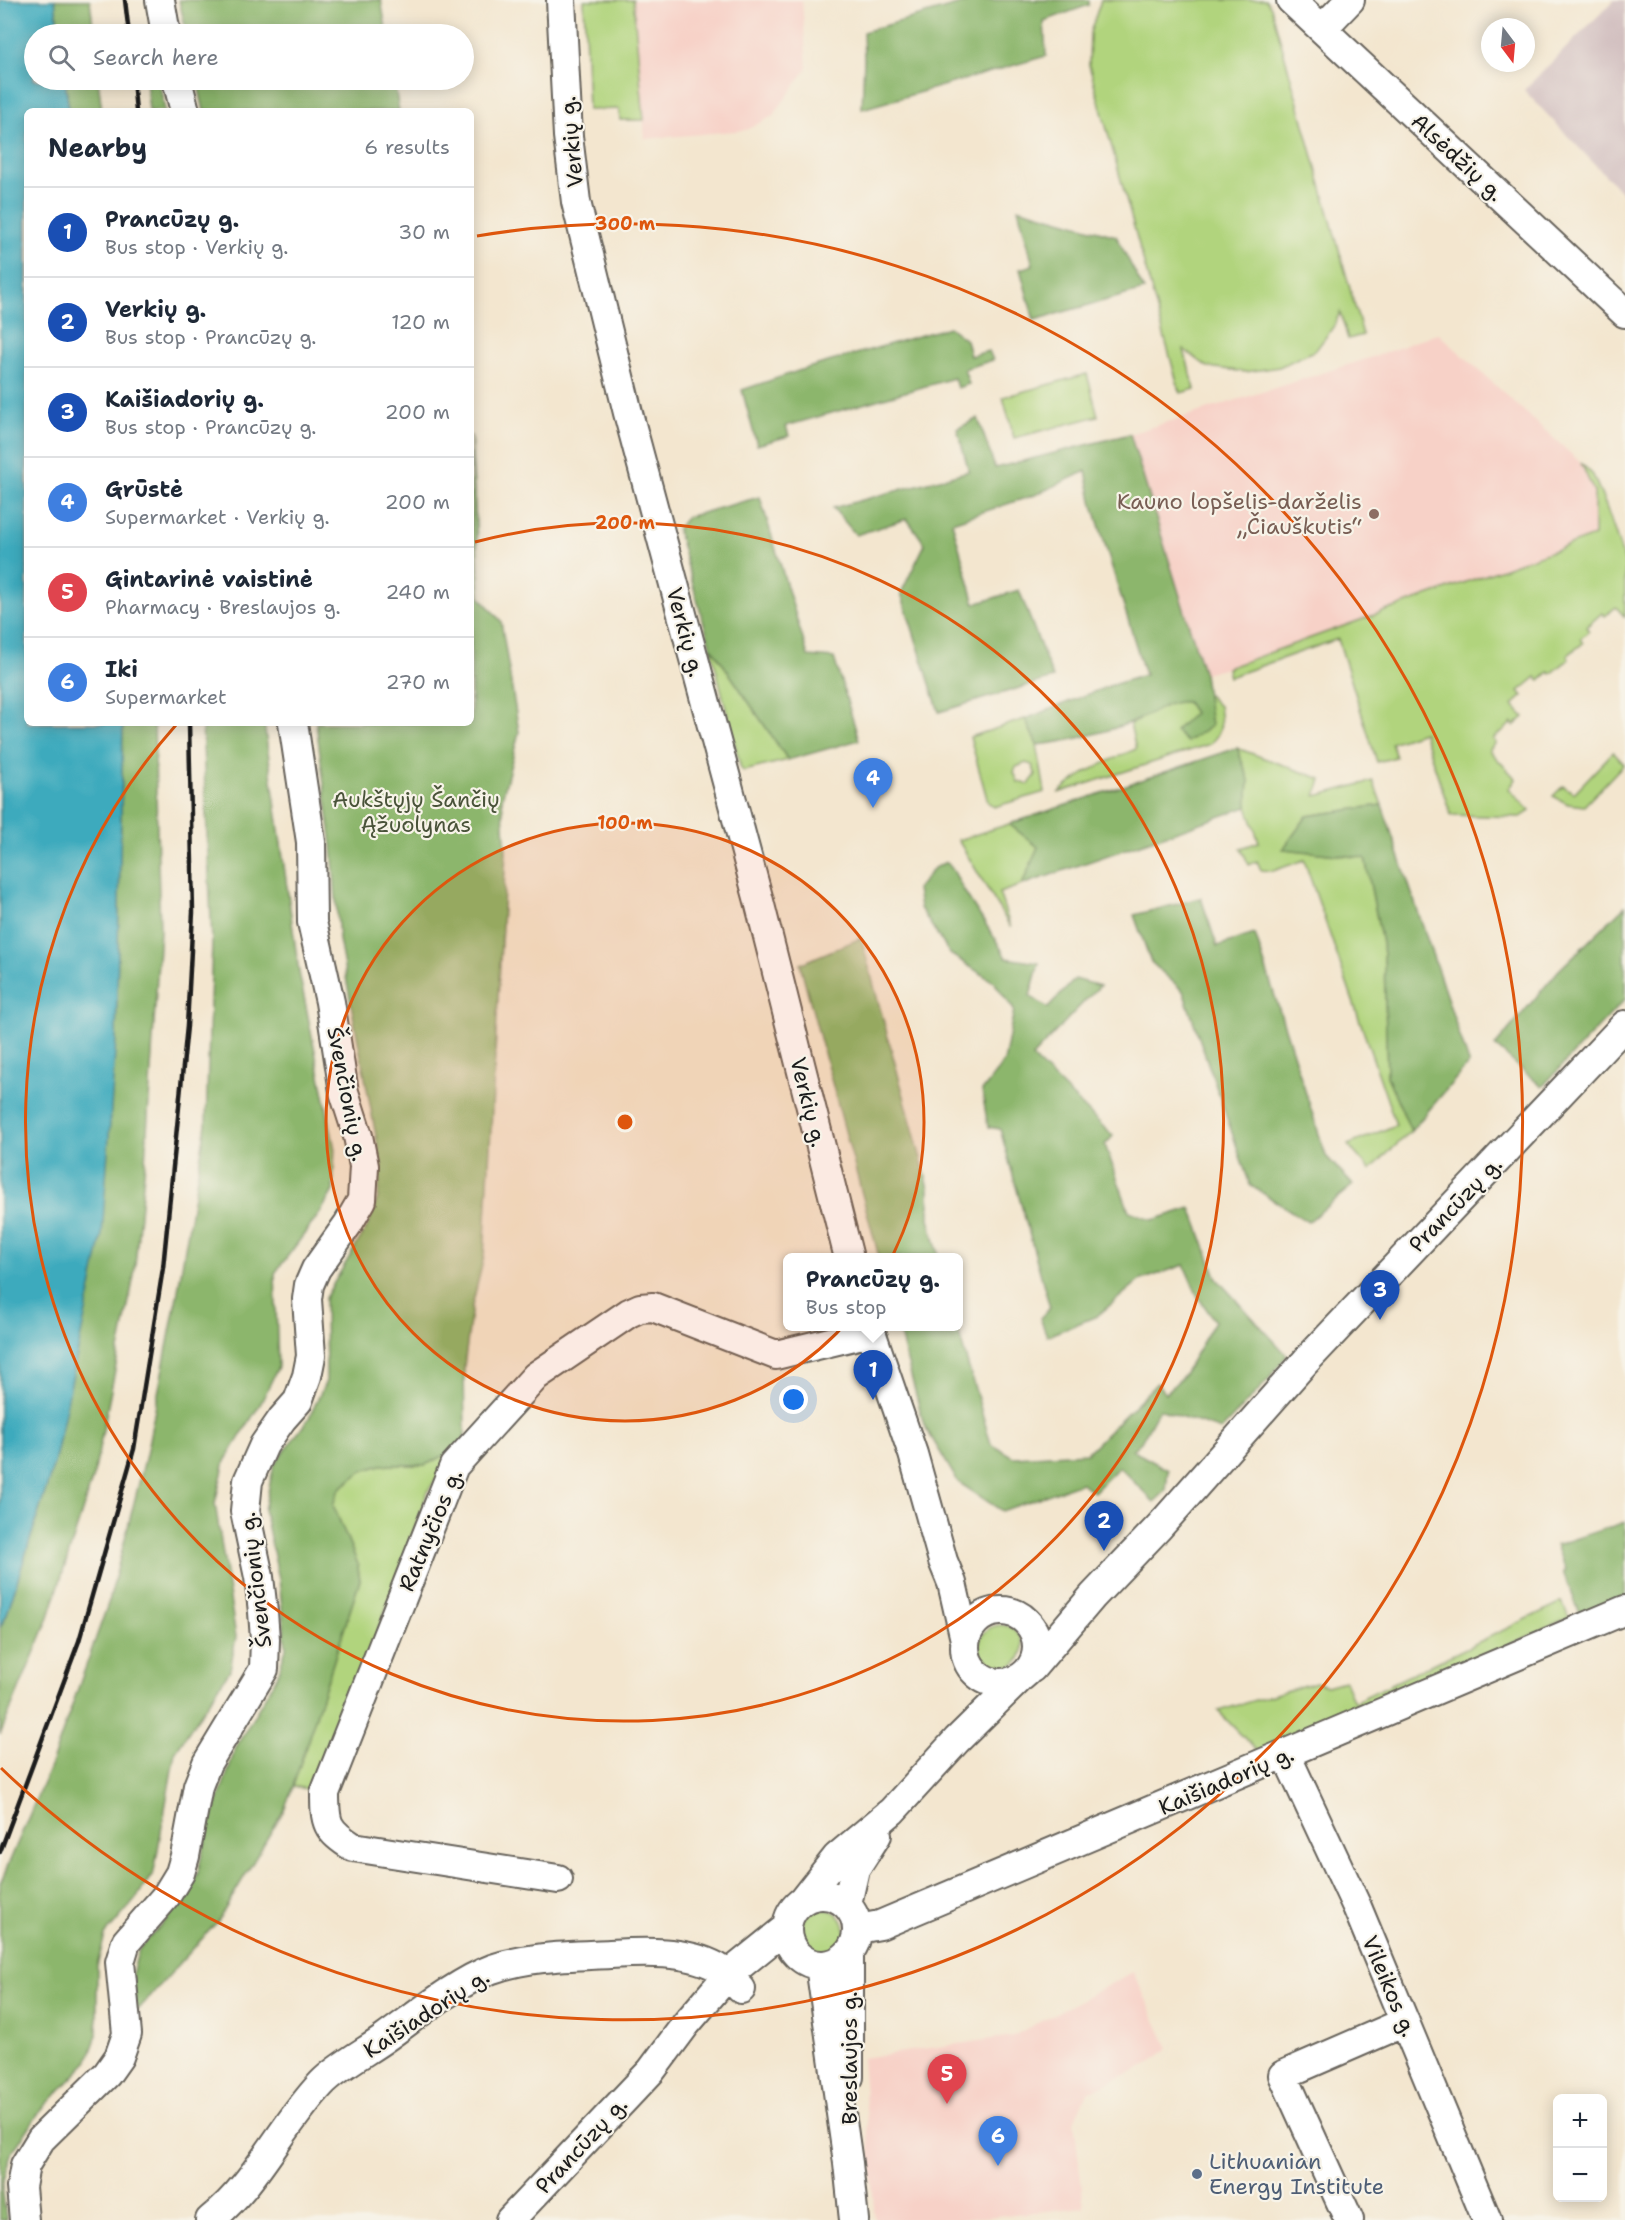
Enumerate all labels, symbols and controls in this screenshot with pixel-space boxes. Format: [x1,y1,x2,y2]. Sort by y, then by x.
north arrow [1481,18,1535,72]
search box [24,24,474,90]
icon: search [45,41,78,74]
text: Search here [93,43,219,72]
street label: Verkių g. [553,95,590,189]
street label: Alsėdžių g. [1405,107,1510,208]
text: Nearby [48,130,147,165]
text: 6 results [364,134,450,160]
text: Prancūzų g. [105,205,239,234]
text: 300 m [595,212,656,236]
text: 1 [63,219,72,245]
text: 30 m [398,219,450,245]
text: Bus stop · Verkių g. [105,234,288,260]
text: Verkių g. [105,295,206,324]
text: 2 [61,309,75,335]
text: 120 m [391,309,450,335]
text: Bus stop · Prancūzų g. [105,324,316,350]
text: Kaišiadorių g. [105,385,264,414]
text: 3 [61,399,75,425]
text: 200 m [385,399,450,425]
text: Bus stop · Prancūzų g. [105,414,316,440]
text: Grūstė [105,475,183,504]
place label: Kauno lopšelis-darželis „Čiauškutis“ [1117,487,1362,541]
text: 4 [61,489,75,515]
text: 200 m [385,489,450,515]
text: Supermarket · Verkių g. [105,504,330,530]
marker: Kauno lopšelis-darželis „Čiauškutis“ [1367,507,1381,521]
text: 200 m [595,511,656,535]
text: Gintarinė vaistinė [105,565,313,594]
text: 5 [61,579,74,605]
text: 240 m [385,579,450,605]
street label: Verkių g. [660,584,711,680]
text: Pharmacy · Breslaujos g. [105,594,341,620]
text: Iki [105,655,138,684]
text: 6 [61,669,75,695]
text: 270 m [386,669,450,695]
text: Supermarket [105,684,227,710]
pin: 4 [854,758,892,808]
park label: Aukštųjų Šančių Ąžuolynas [332,785,500,839]
text: 100 m [597,811,653,835]
street label: Švenčionių g. [320,1024,375,1164]
street label: Verkių g. [783,1054,834,1150]
centre of rings [615,1112,635,1132]
street label: Prancūzų g. [1402,1150,1508,1259]
popup [783,1253,963,1331]
text: Prancūzų g. [806,1265,940,1294]
pin: 3 [1360,1270,1400,1320]
text: Bus stop [806,1294,887,1320]
pin: 1 [854,1350,892,1400]
your location [779,1385,808,1414]
street label: Ratnyčios g. [392,1465,469,1596]
pin: 2 [1084,1502,1124,1551]
street label: Švenčionių g. [233,1510,278,1649]
street label: Kaišiadorių g. [1154,1739,1298,1822]
street label: Vileikos g. [1355,1931,1424,2041]
street label: Kaišiadorių g. [358,1962,495,2065]
street label: Breslaujos g. [835,1991,864,2125]
pin: 5 [928,2054,966,2104]
street label: Prancūzų g. [529,2091,634,2200]
map controls [1553,2094,1607,2202]
button: + [1553,2094,1607,2148]
pin: 6 [978,2116,1018,2166]
place label: Lithuanian Energy Institute [1209,2147,1384,2201]
button: − [1553,2148,1607,2202]
marker: Lithuanian Energy Institute [1190,2167,1204,2181]

